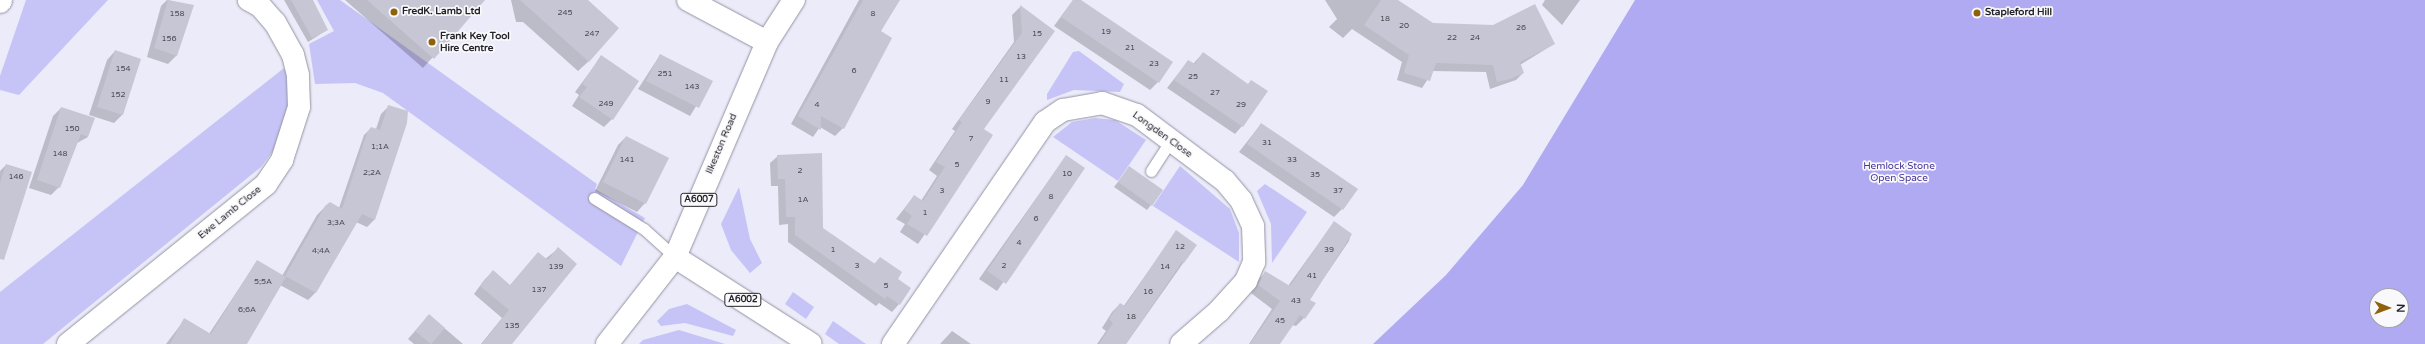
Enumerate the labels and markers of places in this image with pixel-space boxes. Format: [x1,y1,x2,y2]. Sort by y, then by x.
place label: FredK. Lamb Ltd [402,6,481,18]
marker: FredK. Lamb Ltd [389,7,399,17]
place label: Stapleford Hill [1985,7,2052,19]
marker: Stapleford Hill [1972,8,1982,18]
place label: Frank Key Tool Hire Centre [440,30,510,54]
marker: Frank Key Tool Hire Centre [427,37,437,47]

